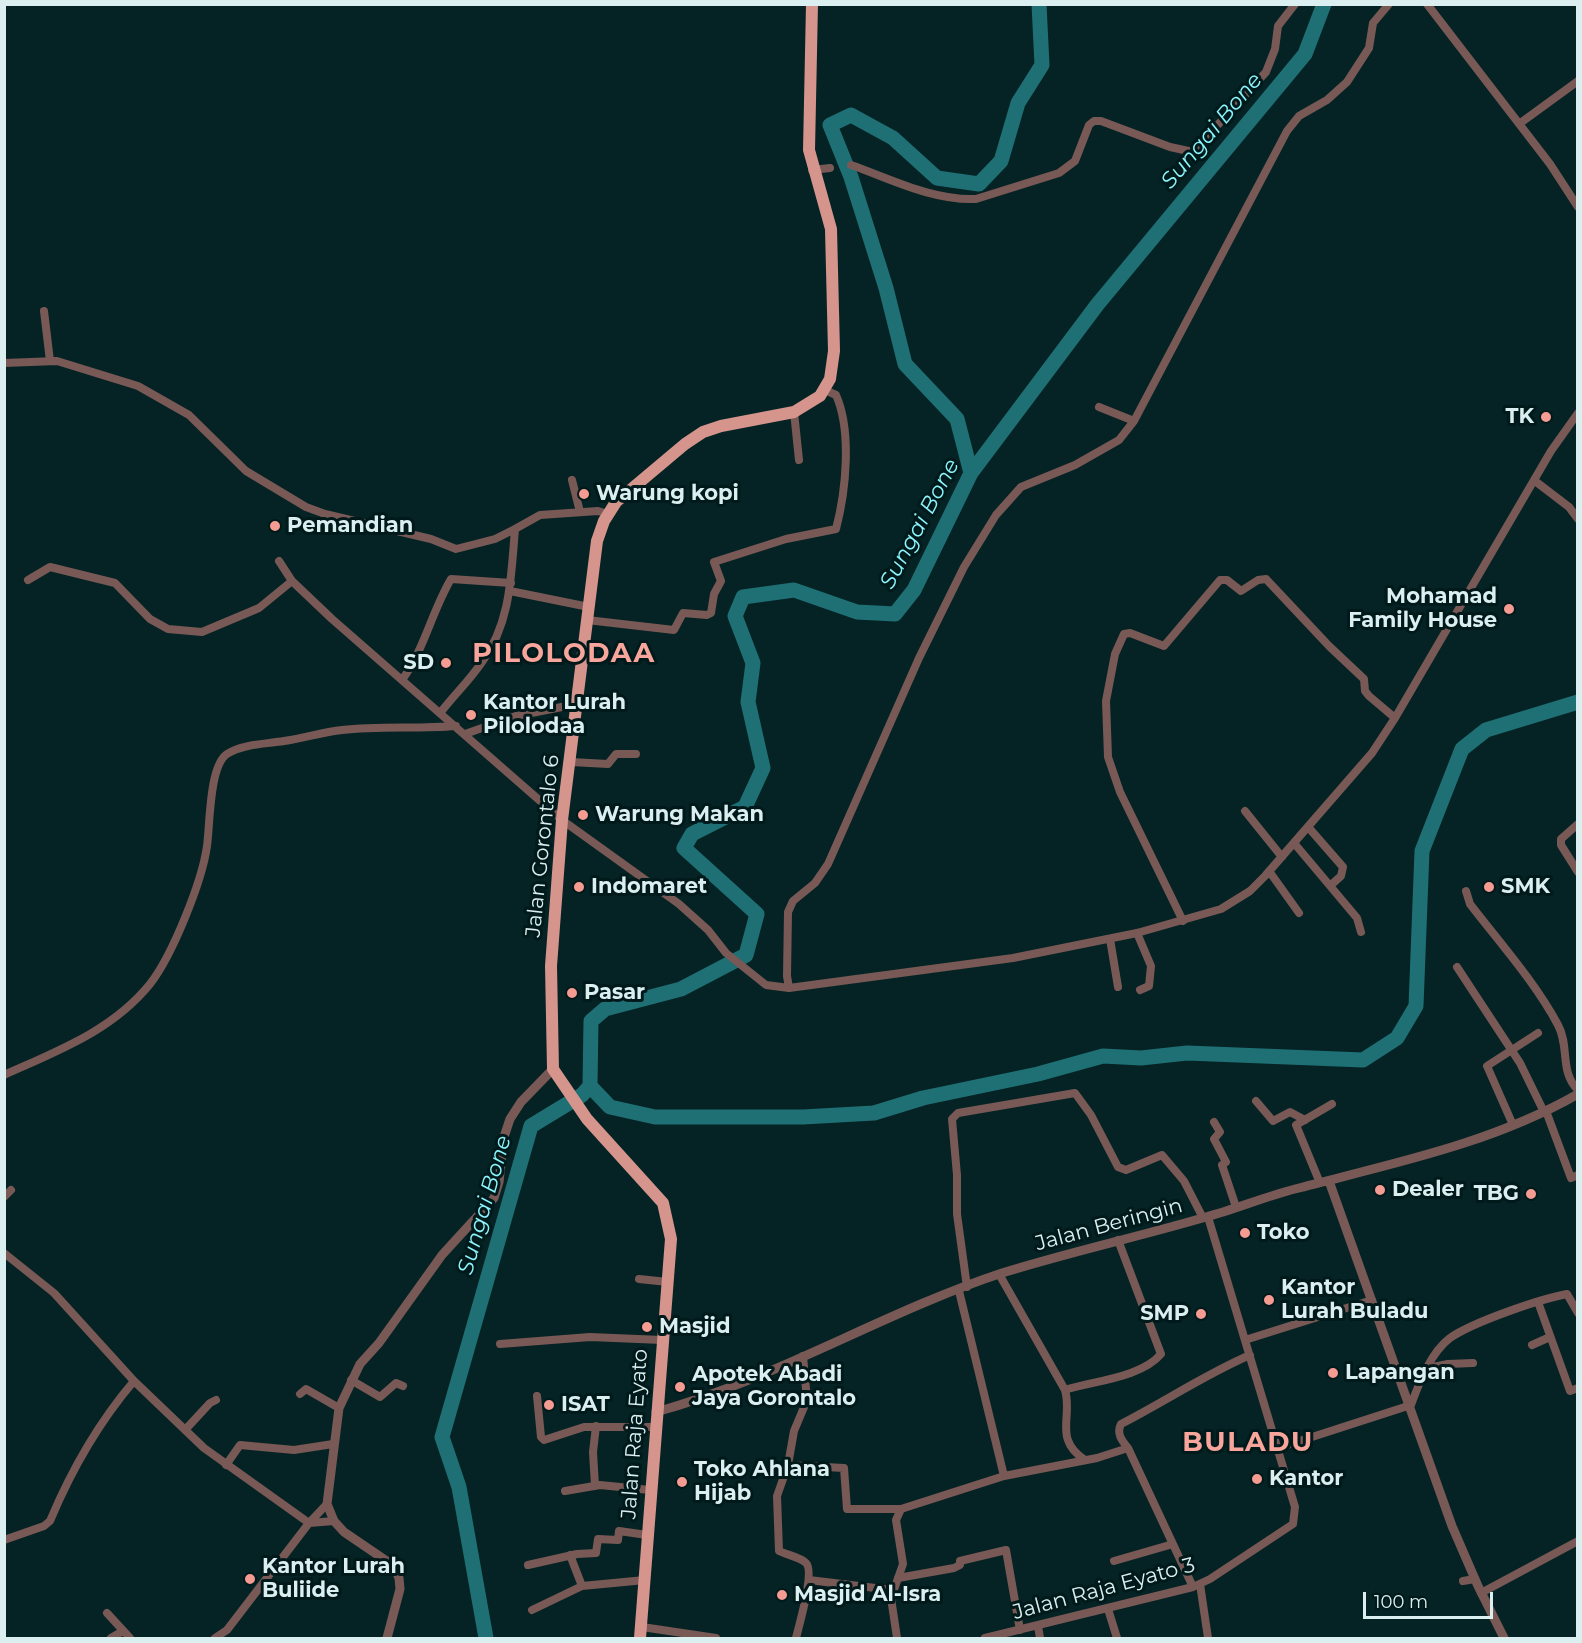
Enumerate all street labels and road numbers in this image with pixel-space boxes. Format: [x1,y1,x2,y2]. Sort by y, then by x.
street label: Jalan Gorontalo 6 [521,754,565,938]
street label: Jalan Beringin [1033,1193,1185,1257]
street label: Jalan Raja Eyato [616,1348,654,1520]
street label: Jalan Raja Eyato 3 [1010,1553,1198,1625]

